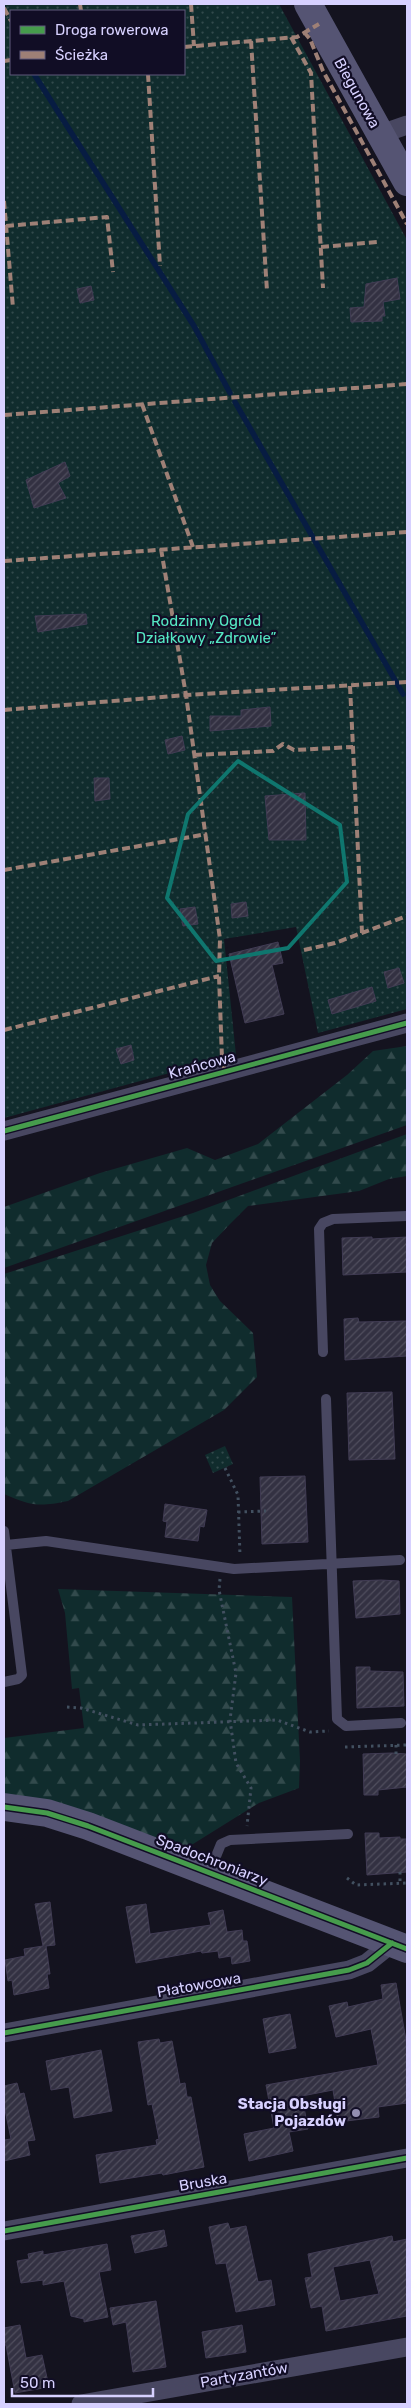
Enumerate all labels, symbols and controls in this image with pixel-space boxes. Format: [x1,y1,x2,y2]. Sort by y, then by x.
legend [10,10,185,75]
text: Droga rowerowa [55,21,169,39]
text: Ścieżka [55,46,108,64]
street label: Biegunowa [330,55,384,131]
park label: Rodzinny Ogród Działkowy „Zdrowie” [136,612,276,647]
street label: Krańcowa [166,1047,238,1083]
street label: Spadochroniarzy [154,1830,270,1890]
street label: Płatowcowa [156,1969,242,2001]
place label: Stacja Obsługi Pojazdów [238,2095,346,2130]
marker: Stacja Obsługi Pojazdów [350,2107,362,2119]
street label: Bruska [178,2169,228,2195]
street label: Partyzantów [199,2358,289,2392]
scale bar [12,2366,154,2398]
text: 50 m [20,2374,55,2392]

